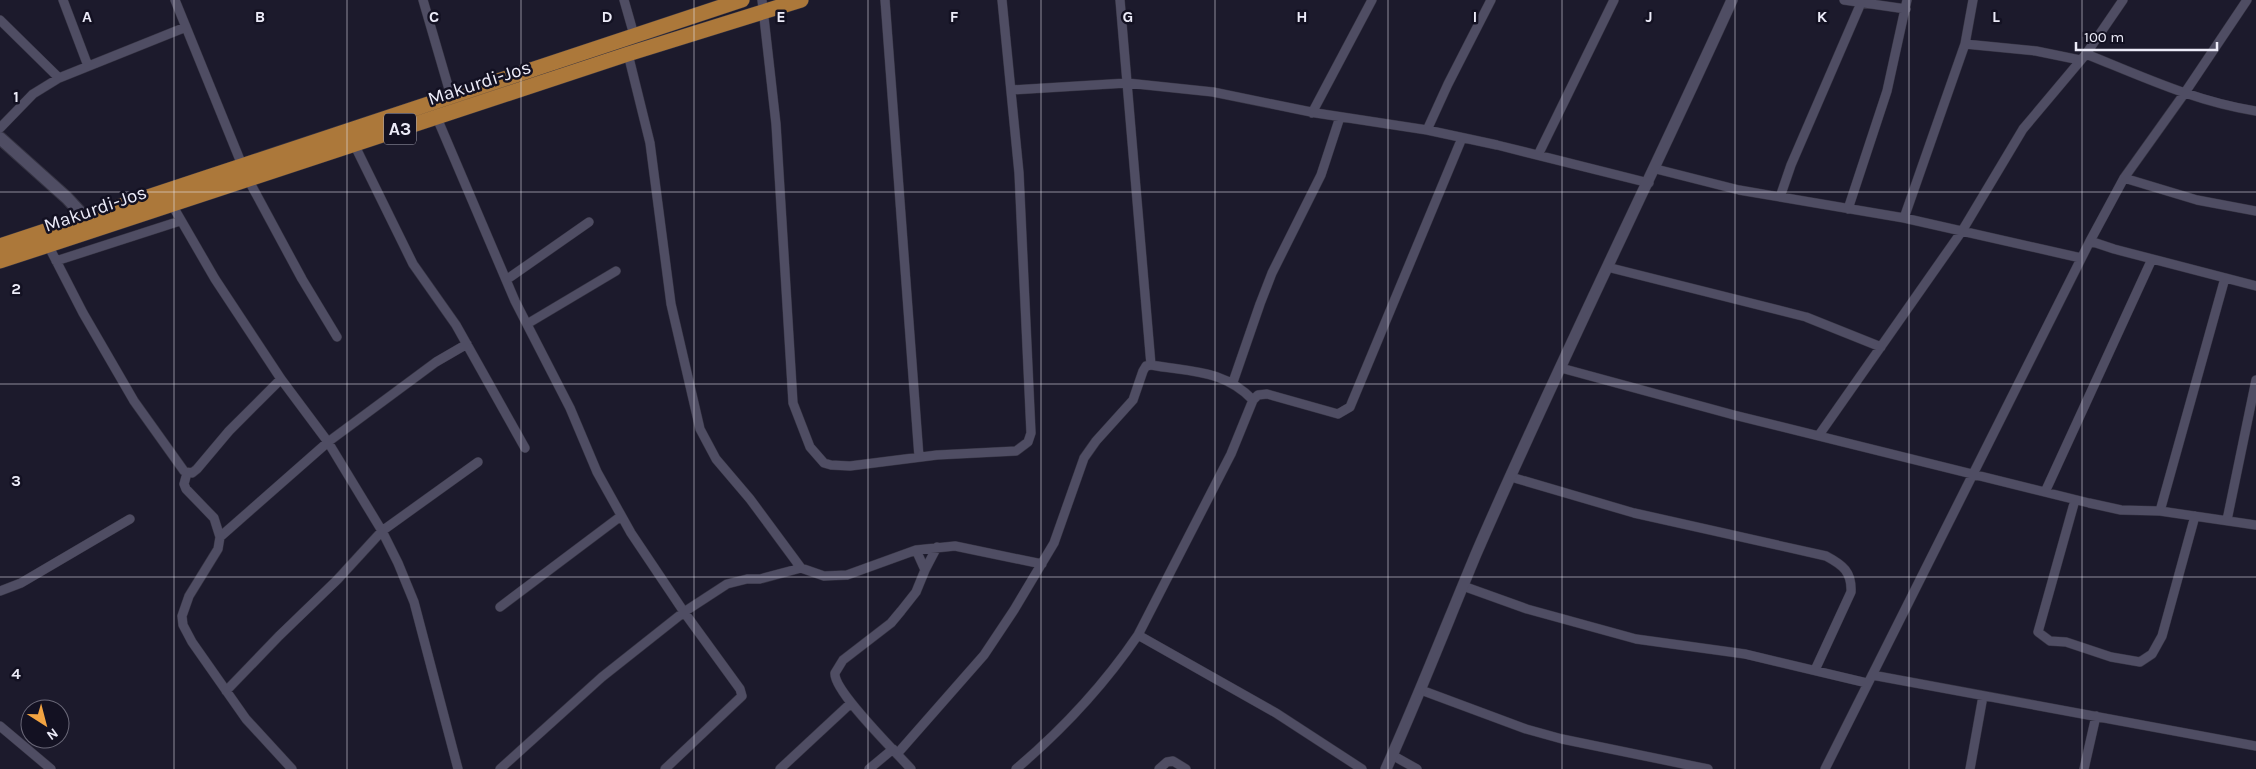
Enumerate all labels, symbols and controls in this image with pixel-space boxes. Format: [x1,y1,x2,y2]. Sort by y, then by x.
text: A [82,7,92,26]
text: B [255,7,265,26]
text: C [429,7,439,26]
text: D [602,7,613,26]
text: E [776,7,786,26]
text: F [950,7,959,26]
text: G [1123,7,1133,26]
text: H [1296,7,1308,26]
text: I [1473,7,1477,26]
text: J [1645,7,1653,26]
text: K [1817,7,1828,26]
text: L [1992,7,2000,26]
scale bar [2076,20,2217,52]
text: 100 m [2084,28,2124,46]
street label: Makurdi-Jos [425,56,534,110]
text: 1 [13,87,19,106]
road number: A3 [384,114,416,144]
street label: Makurdi-Jos [41,181,150,237]
text: 2 [11,279,21,298]
text: 3 [11,471,21,490]
text: 4 [11,664,21,683]
north arrow [20,699,70,749]
text: N [43,724,61,744]

